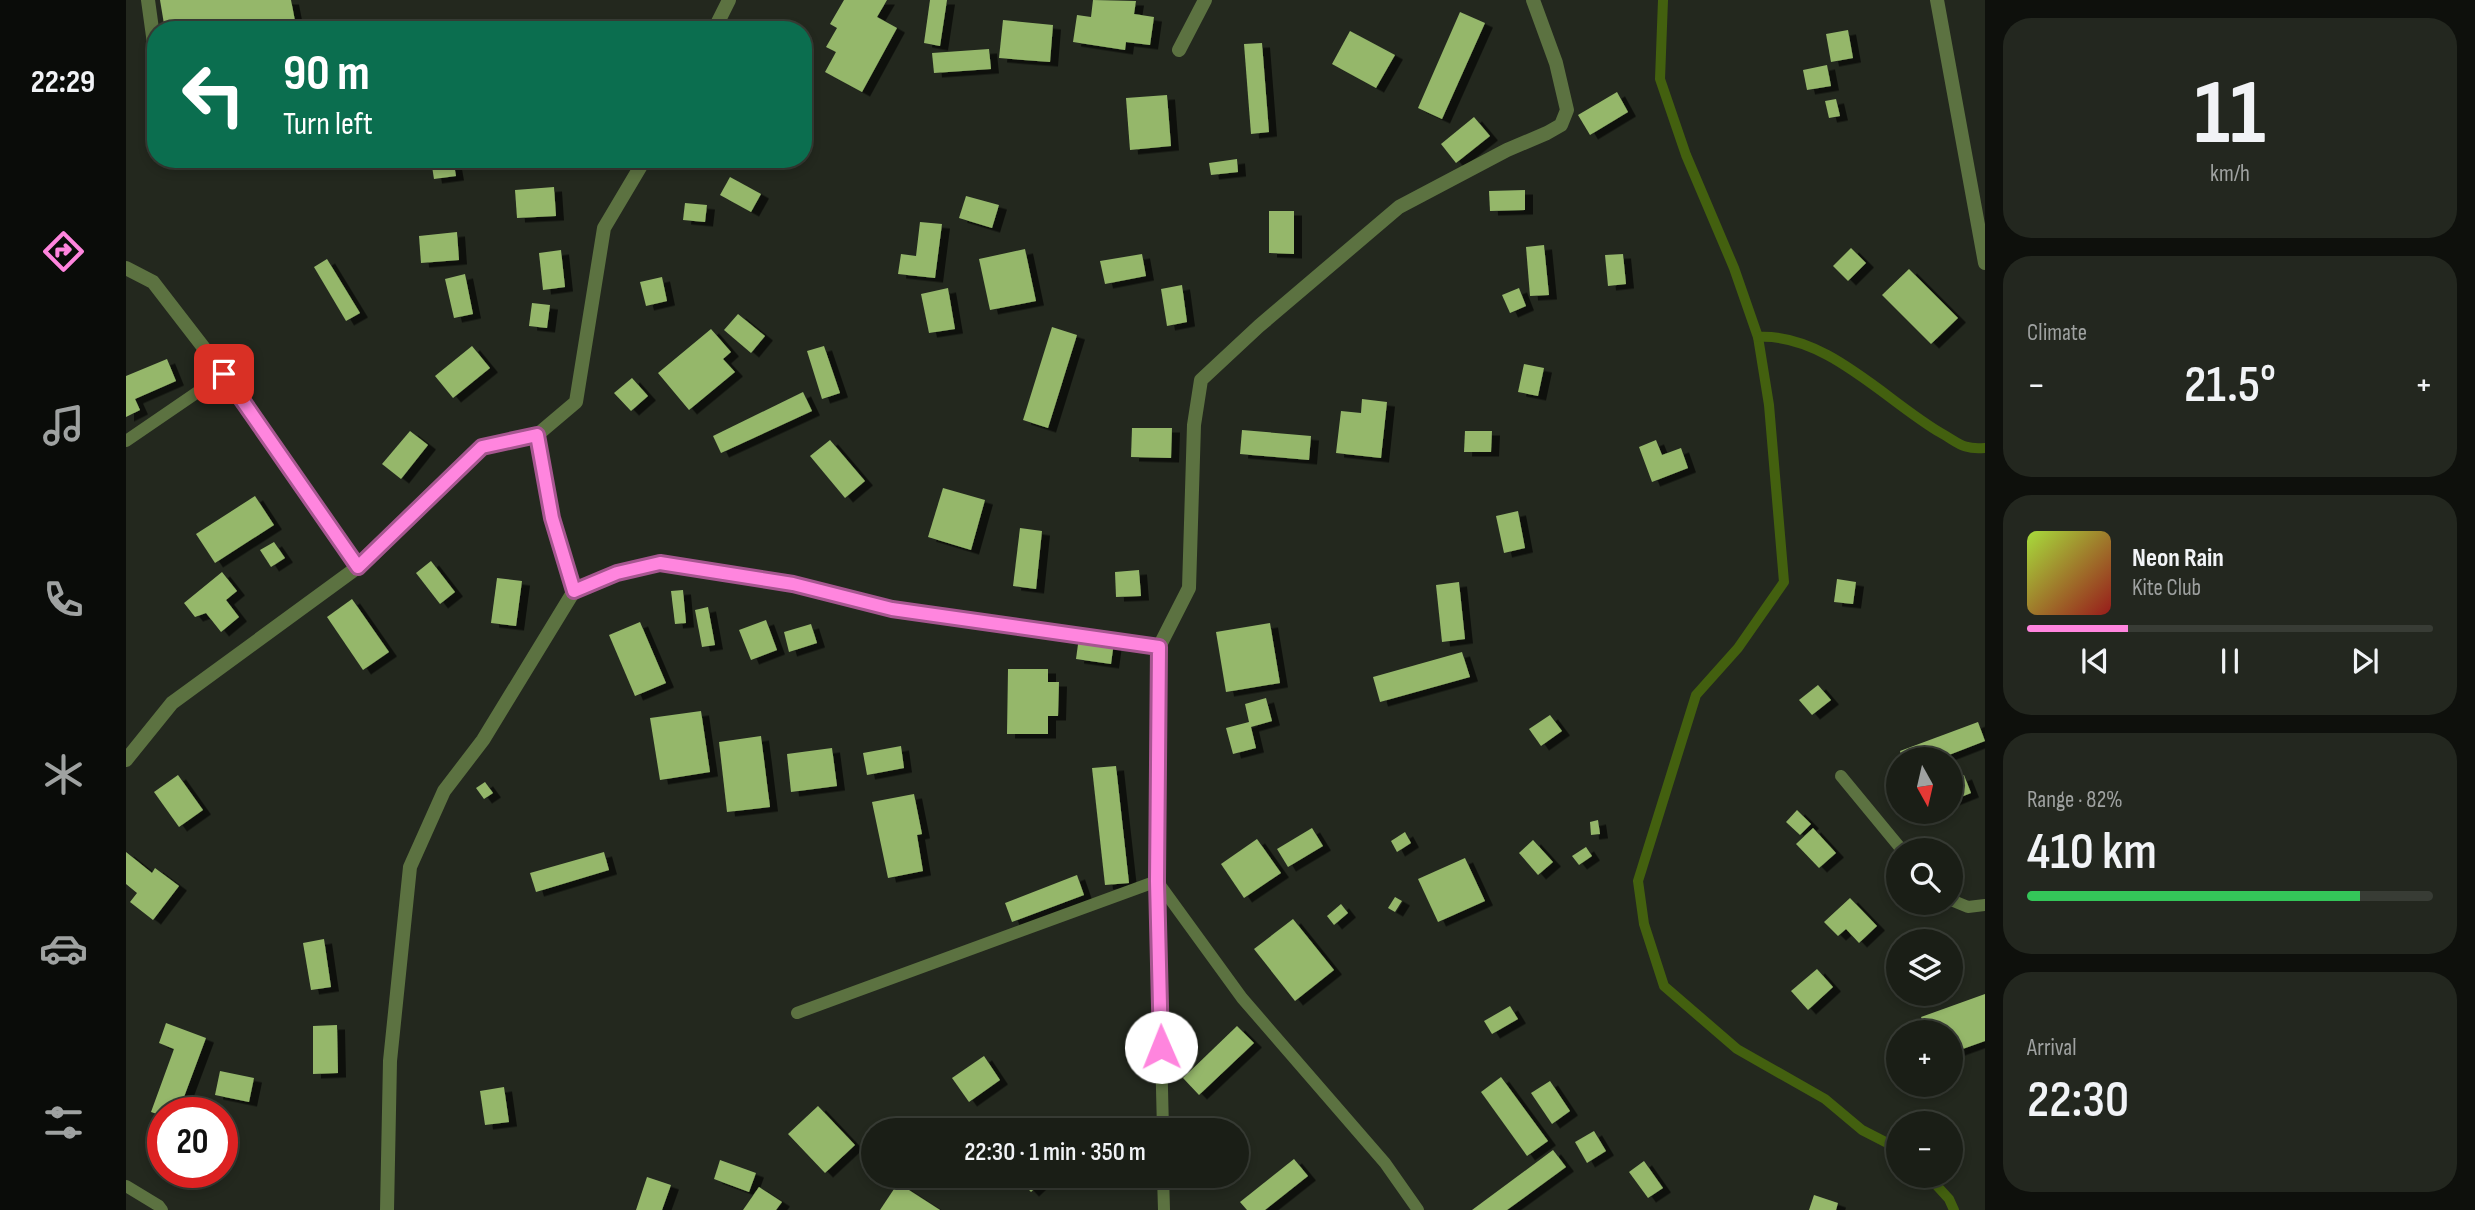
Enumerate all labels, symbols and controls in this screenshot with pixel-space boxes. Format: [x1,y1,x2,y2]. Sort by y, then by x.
text: 90 m [283,45,370,104]
icon: left [168,49,259,140]
text: 11 [2194,60,2266,169]
text: 22:29 [31,63,95,102]
text: Turn left [283,105,373,144]
text: km/h [2210,160,2250,188]
icon: directions [39,227,88,276]
text: Climate [2027,319,2087,347]
pin [194,344,254,404]
text: 21.5° [2184,354,2276,417]
icon: arrive [205,355,243,393]
text: − [2027,363,2046,408]
text: + [2414,363,2433,408]
icon: music [39,401,88,450]
text: Neon Rain [2132,543,2224,574]
text: Kite Club [2132,574,2201,602]
icon: phone [39,575,88,624]
icon: previous [2076,642,2114,680]
icon: pause [2211,642,2249,680]
icon: next [2346,642,2384,680]
north arrow [1886,747,1964,824]
map controls [1886,747,1963,1188]
icon: climate [39,750,88,799]
text: Range · 82% [2027,786,2123,814]
text: 410 km [2027,821,2157,884]
button: search [1886,838,1963,915]
icon: car [39,924,88,973]
button: layers [1886,929,1963,1006]
position arrow [1124,1010,1198,1084]
button: + [1886,1020,1963,1097]
text: Arrival [2027,1034,2076,1062]
text: 22:30 [2027,1069,2129,1132]
speed limit sign: 20 [147,1097,238,1188]
icon: filters [39,1098,88,1147]
button: − [1886,1111,1963,1188]
text: 22:30 · 1 min · 350 m [964,1137,1146,1168]

